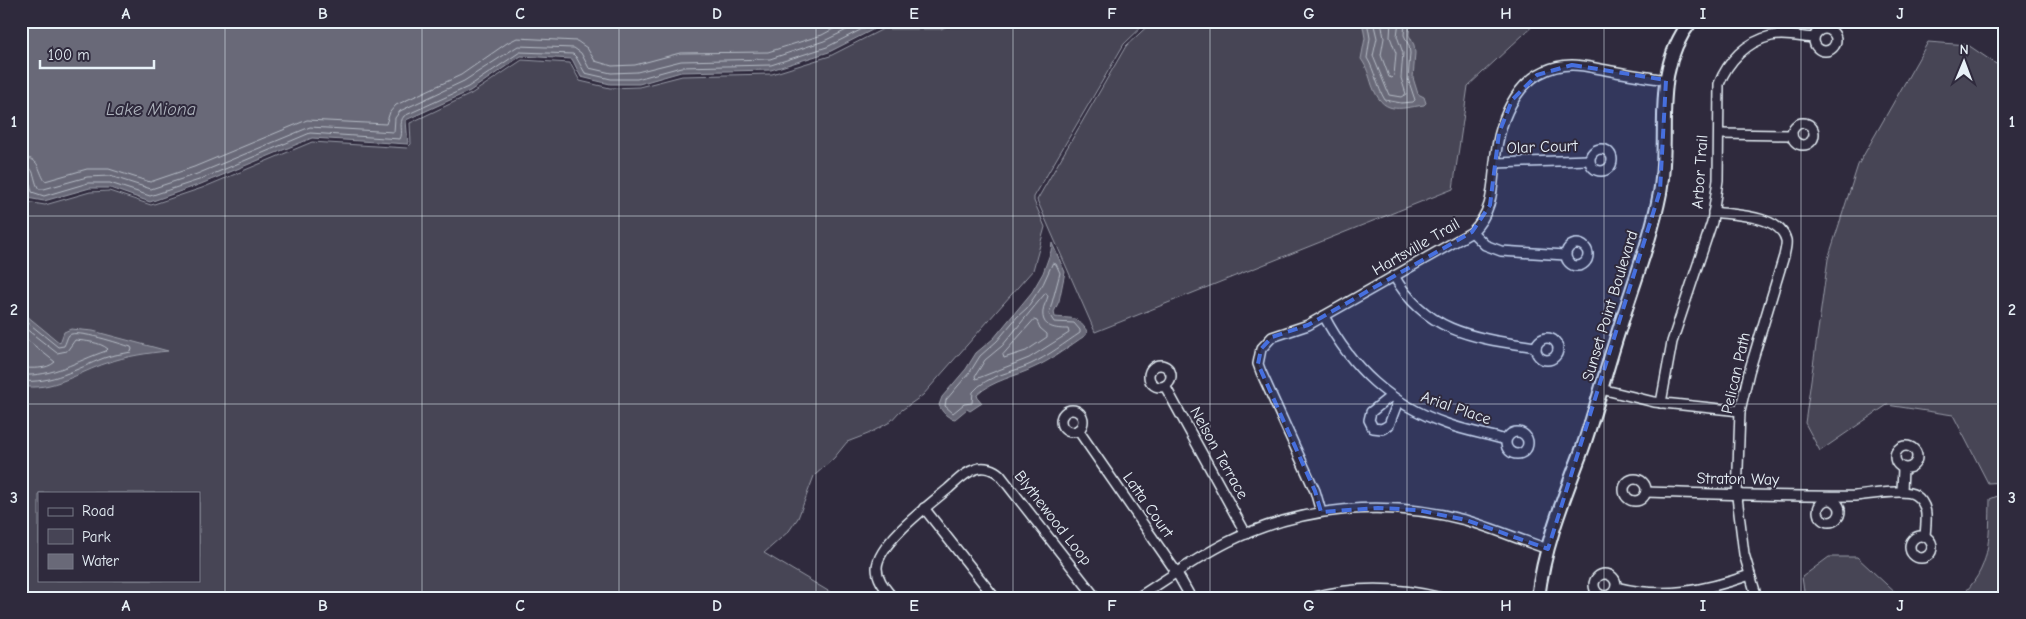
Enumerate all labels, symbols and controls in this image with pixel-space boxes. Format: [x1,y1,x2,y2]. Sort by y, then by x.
text: A [122,5,131,23]
text: B [318,5,328,23]
text: C [515,5,525,23]
text: D [712,5,722,23]
text: E [909,5,919,23]
text: F [1107,5,1117,23]
text: G [1303,5,1315,23]
text: H [1500,5,1512,23]
text: I [1700,5,1706,23]
text: J [1896,5,1904,23]
scale bar [40,38,154,70]
north arrow [1938,38,1988,88]
text: N [1960,41,1969,58]
text: 100 m [48,46,90,64]
water label: Lake Miona [106,99,196,120]
text: 1 [11,113,17,131]
text: 1 [2009,113,2015,131]
street label: Arbor Trail [1688,134,1712,210]
street label: Olar Court [1506,137,1578,157]
street label: Hartsville Trail [1369,215,1463,279]
street label: Sunset Point Boulevard [1578,228,1642,384]
text: 2 [10,301,18,319]
text: 2 [2008,301,2016,319]
street label: Pelican Path [1718,330,1754,416]
street label: Arial Place [1419,388,1493,428]
street label: Nelson Terrace [1186,404,1252,502]
street label: Blythewood Loop [1011,467,1095,569]
street label: Latta Court [1119,469,1177,541]
street label: Straton Way [1697,469,1780,489]
text: 3 [10,489,18,507]
text: 3 [2008,489,2016,507]
legend [38,492,200,582]
text: Road [82,502,114,520]
text: Park [82,528,111,546]
text: Water [82,552,119,570]
text: A [122,597,131,615]
text: B [318,597,328,615]
text: C [515,597,525,615]
text: D [712,597,722,615]
text: E [909,597,919,615]
text: F [1107,597,1117,615]
text: G [1303,597,1315,615]
text: H [1500,597,1512,615]
text: I [1700,597,1706,615]
text: J [1896,597,1904,615]

